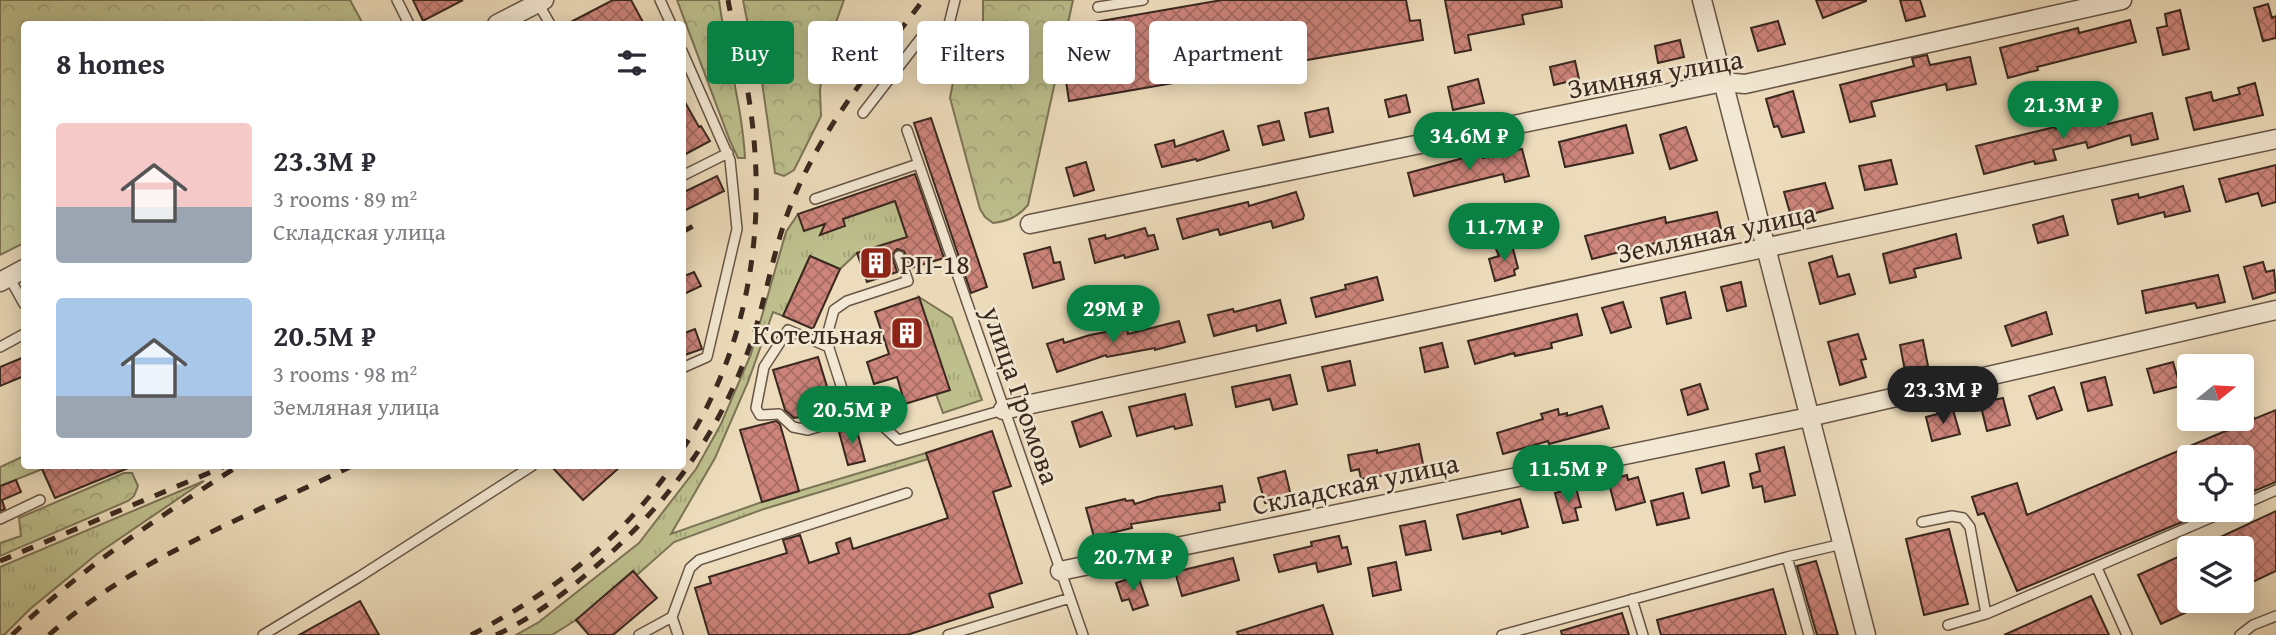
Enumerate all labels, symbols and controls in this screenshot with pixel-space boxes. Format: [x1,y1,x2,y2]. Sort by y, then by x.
chip: Buy [707,21,794,84]
chip: Rent [808,21,903,84]
chip: Filters [917,21,1029,84]
chip: New [1043,21,1135,84]
chip: Apartment [1149,21,1307,84]
street label: Зимняя улица [1564,37,1747,109]
text: 8 homes [56,41,165,85]
icon: filters [613,44,651,82]
pin: 21.3M ₽ [1998,82,2128,141]
text: 21.3M ₽ [2023,87,2103,120]
pin: 34.6M ₽ [1404,113,1534,172]
text: 34.6M ₽ [1429,118,1509,151]
text: 23.3M ₽ [273,138,376,182]
icon: home [112,151,196,235]
text: 3 rooms · 89 m² [273,182,417,215]
street label: Земляная улица [1613,191,1820,273]
pin: 11.7M ₽ [1439,204,1569,263]
text: 11.7M ₽ [1464,209,1544,242]
text: Складская улица [273,215,446,248]
place label: РП-18 [900,243,970,284]
building icon: РП-18 [857,244,895,282]
pin: 29M ₽ [1064,286,1162,345]
text: 29M ₽ [1083,291,1143,324]
street label: улица Громова [972,299,1072,490]
text: 20.5M ₽ [273,313,376,357]
place label: Котельная [752,313,883,354]
building icon: Котельная [888,314,926,352]
icon: home [112,326,196,410]
north arrow [2177,354,2254,430]
map controls [2177,354,2254,613]
text: 3 rooms · 98 m² [273,357,417,390]
pin: 23.3M ₽ [1878,366,2008,426]
text: 23.3M ₽ [1903,372,1983,405]
pin: 20.5M ₽ [787,386,917,446]
text: Земляная улица [273,390,440,423]
text: 20.5M ₽ [812,392,892,425]
street label: Складская улица [1248,441,1463,525]
button: locate [2177,445,2254,522]
pin: 11.5M ₽ [1503,446,1633,505]
text: 11.5M ₽ [1528,451,1608,484]
pin: 20.7M ₽ [1068,534,1198,593]
button: layers [2177,536,2254,613]
text: 20.7M ₽ [1093,539,1173,572]

